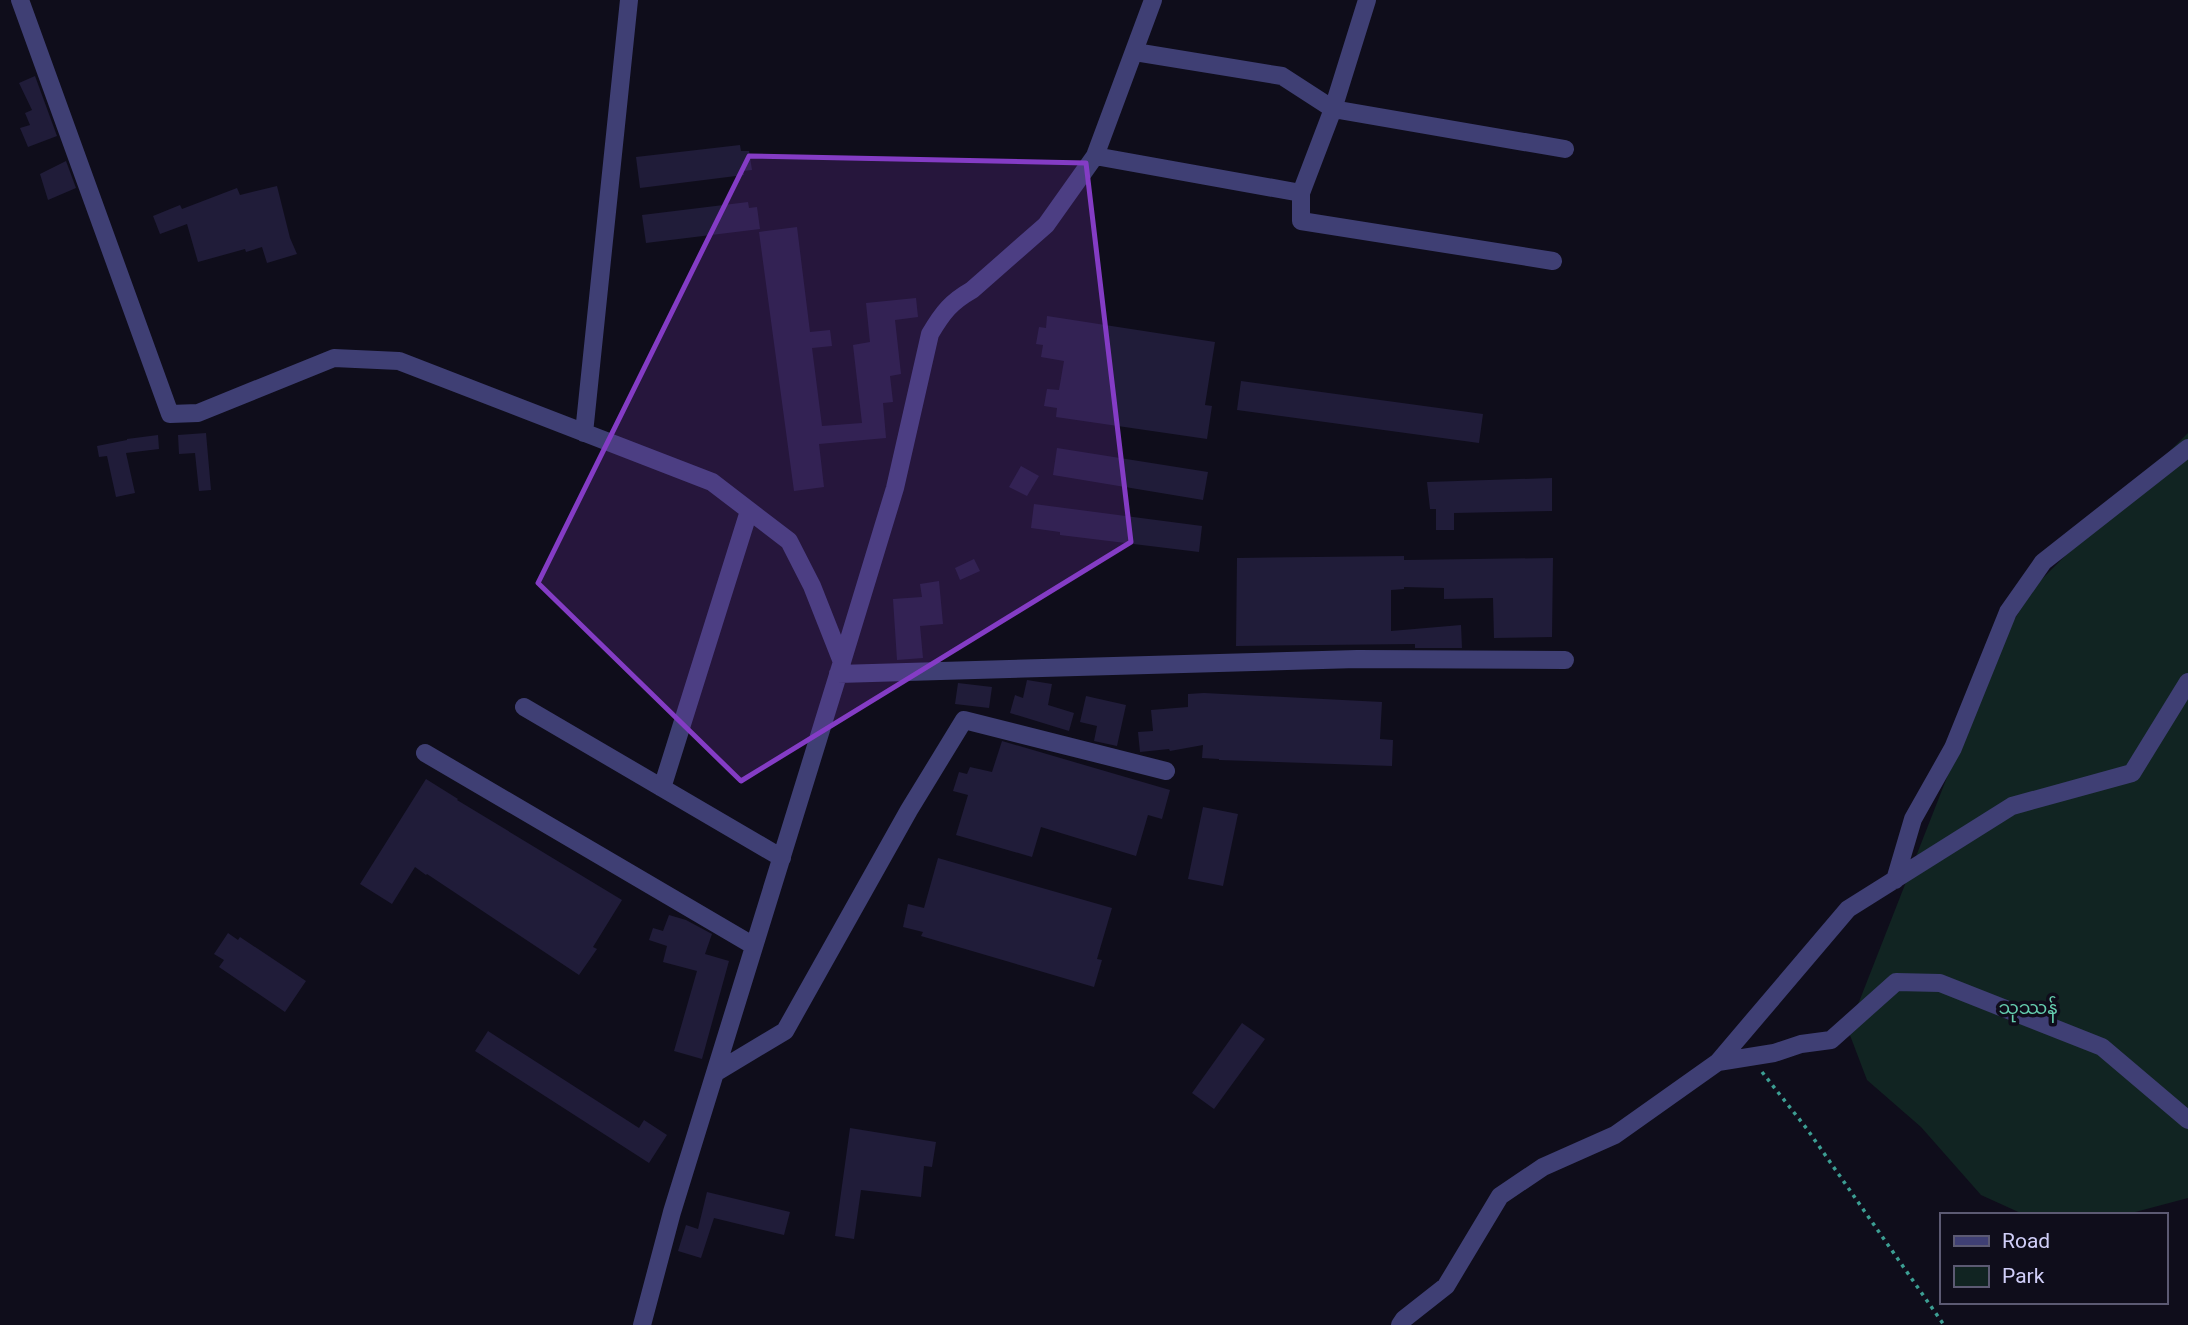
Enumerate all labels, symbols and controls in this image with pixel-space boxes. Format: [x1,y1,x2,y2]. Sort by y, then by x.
park label: သုဿန် [1998,995,2058,1023]
legend [1940,1213,2167,1304]
text: Road [2002,1229,2050,1253]
text: Park [2002,1264,2045,1288]

